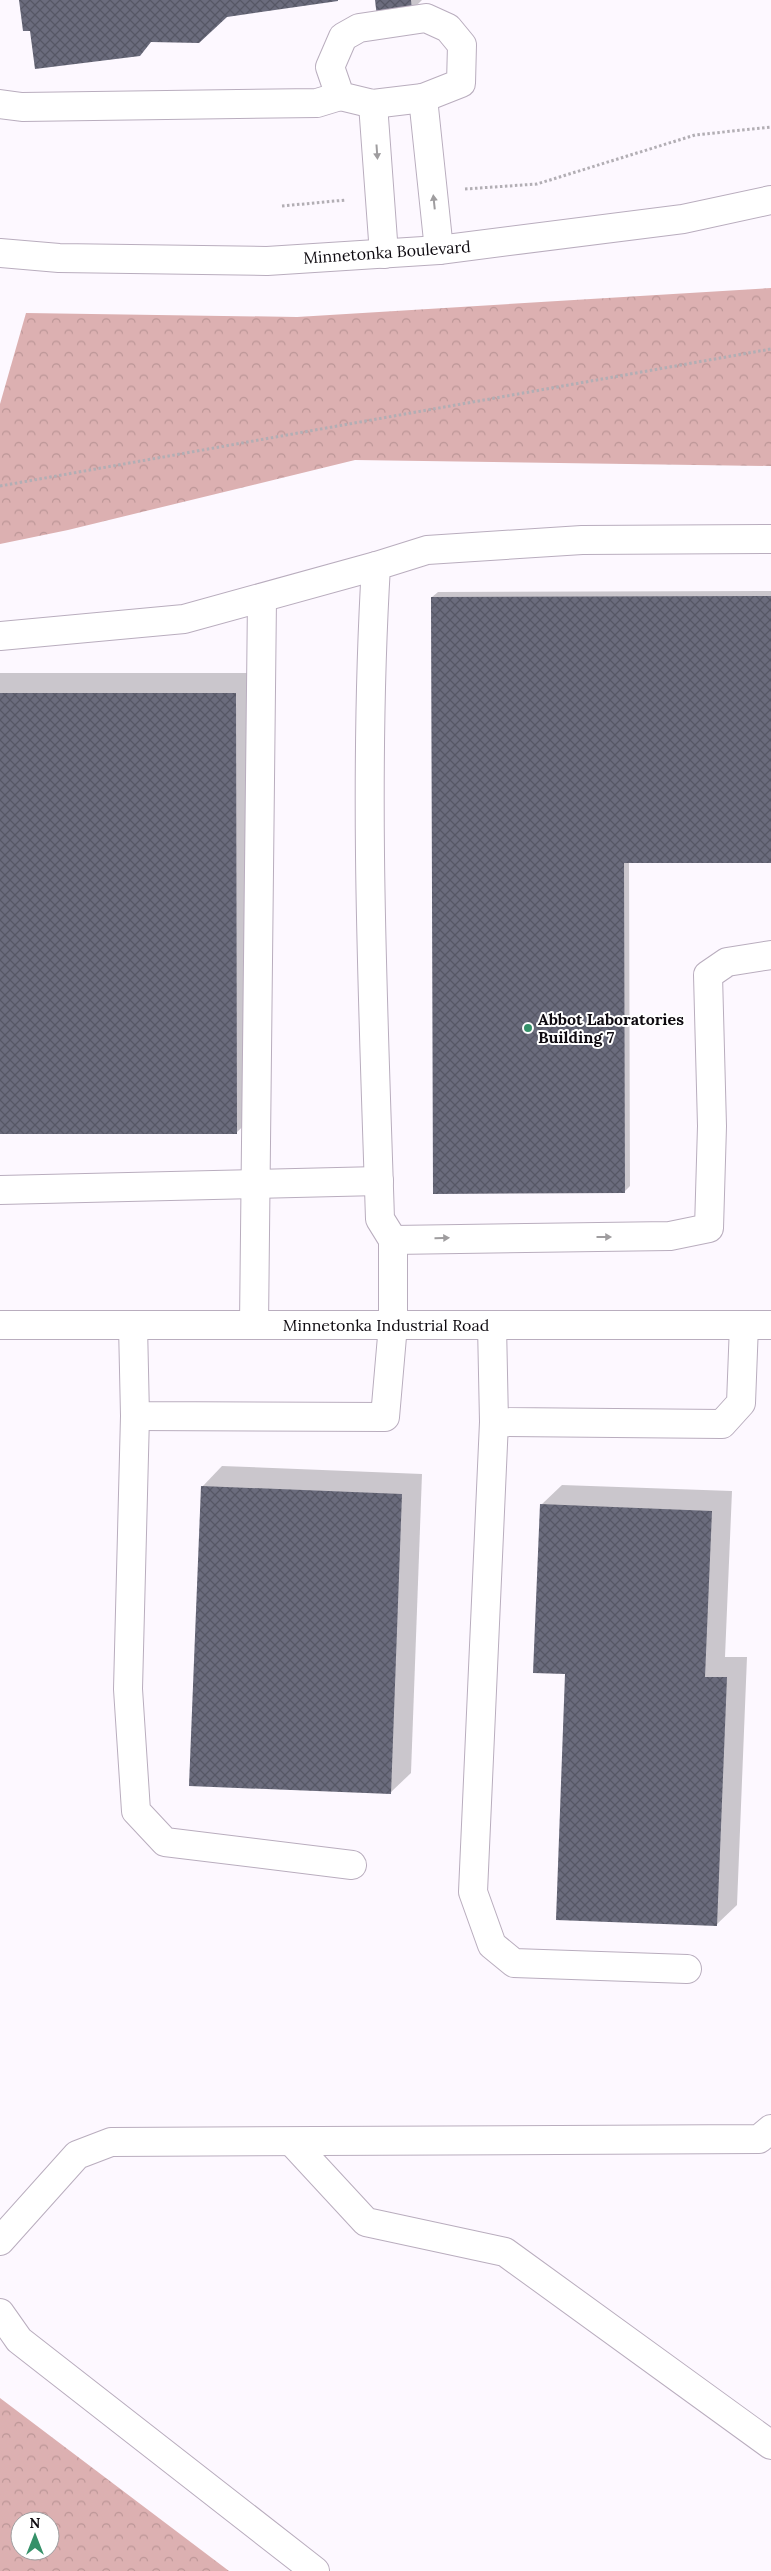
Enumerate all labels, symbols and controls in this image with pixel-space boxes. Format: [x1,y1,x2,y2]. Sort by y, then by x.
one-way arrow [373,145,381,161]
one-way arrow [430,194,438,210]
street label: Minnetonka Boulevard [303,236,472,268]
place label: Abbot Laboratories Building 7 [538,1009,684,1047]
marker: Abbot Laboratories Building 7 [522,1022,534,1034]
one-way arrow [596,1233,612,1241]
one-way arrow [434,1234,450,1242]
street label: Minnetonka Industrial Road [283,1315,490,1335]
north arrow [10,2511,60,2561]
text: N [30,2514,41,2532]

